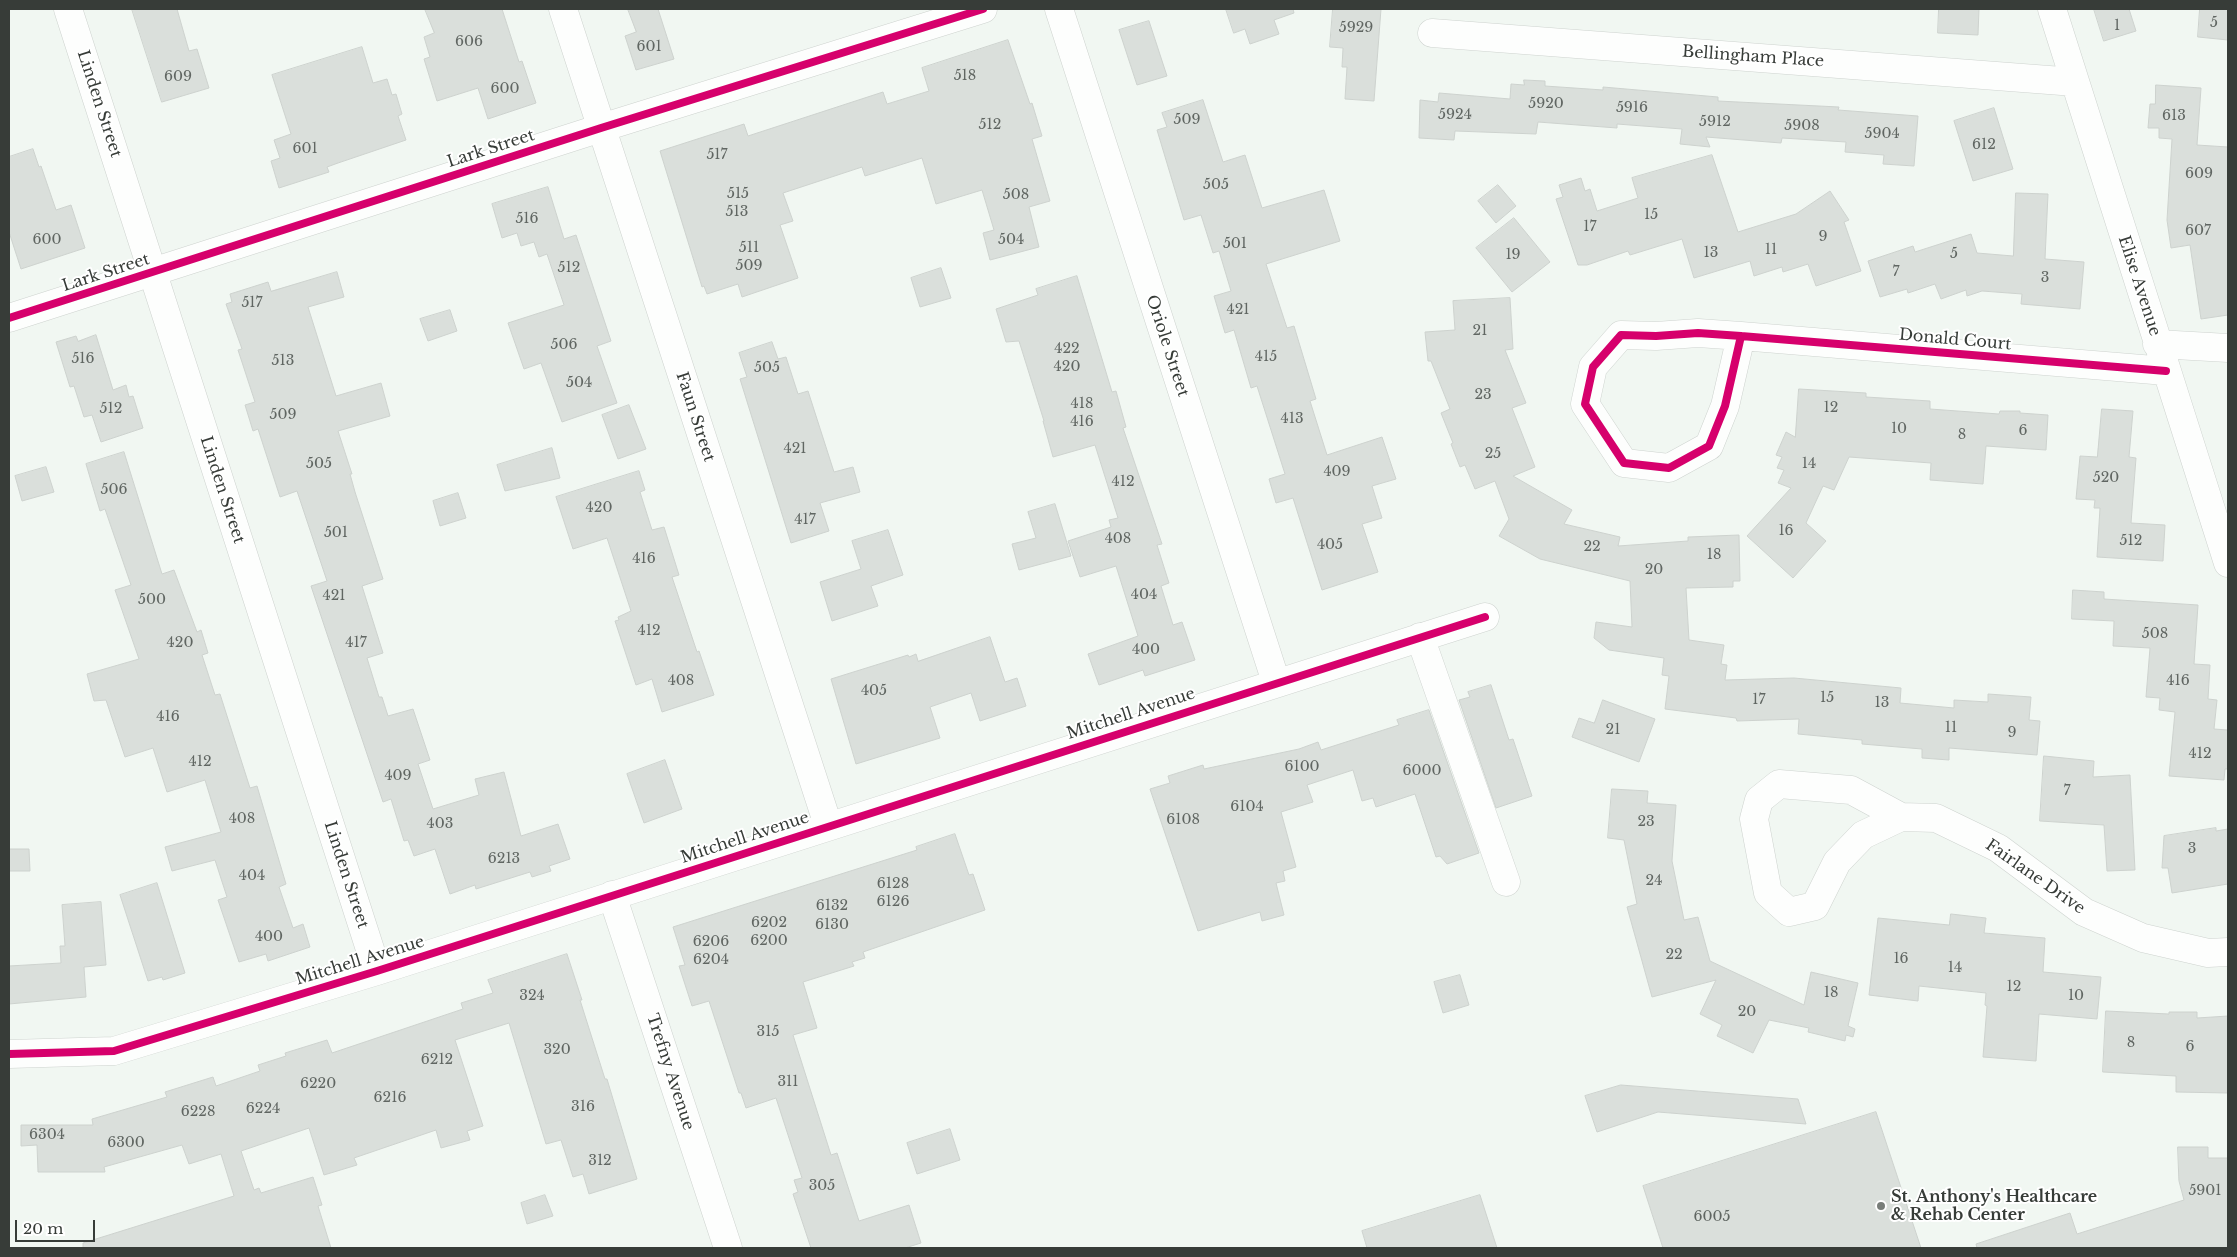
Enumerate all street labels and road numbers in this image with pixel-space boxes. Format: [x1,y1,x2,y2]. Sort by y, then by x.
street label: Bellingham Place [1681,42,1825,72]
street label: Linden Street [73,48,125,160]
street label: Lark Street [445,126,537,172]
street label: Elise Avenue [2114,233,2164,339]
street label: Lark Street [60,250,152,296]
street label: Oriole Street [1142,293,1192,399]
street label: Donald Court [1898,326,2012,354]
street label: Faun Street [671,370,719,464]
street label: Linden Street [196,434,248,546]
street label: Mitchell Avenue [1064,684,1198,744]
street label: Mitchell Avenue [678,808,812,868]
street label: Linden Street [320,819,372,931]
street label: Fairlane Drive [1982,836,2088,918]
street label: Mitchell Avenue [293,932,427,990]
street label: Trefny Avenue [642,1011,698,1133]

